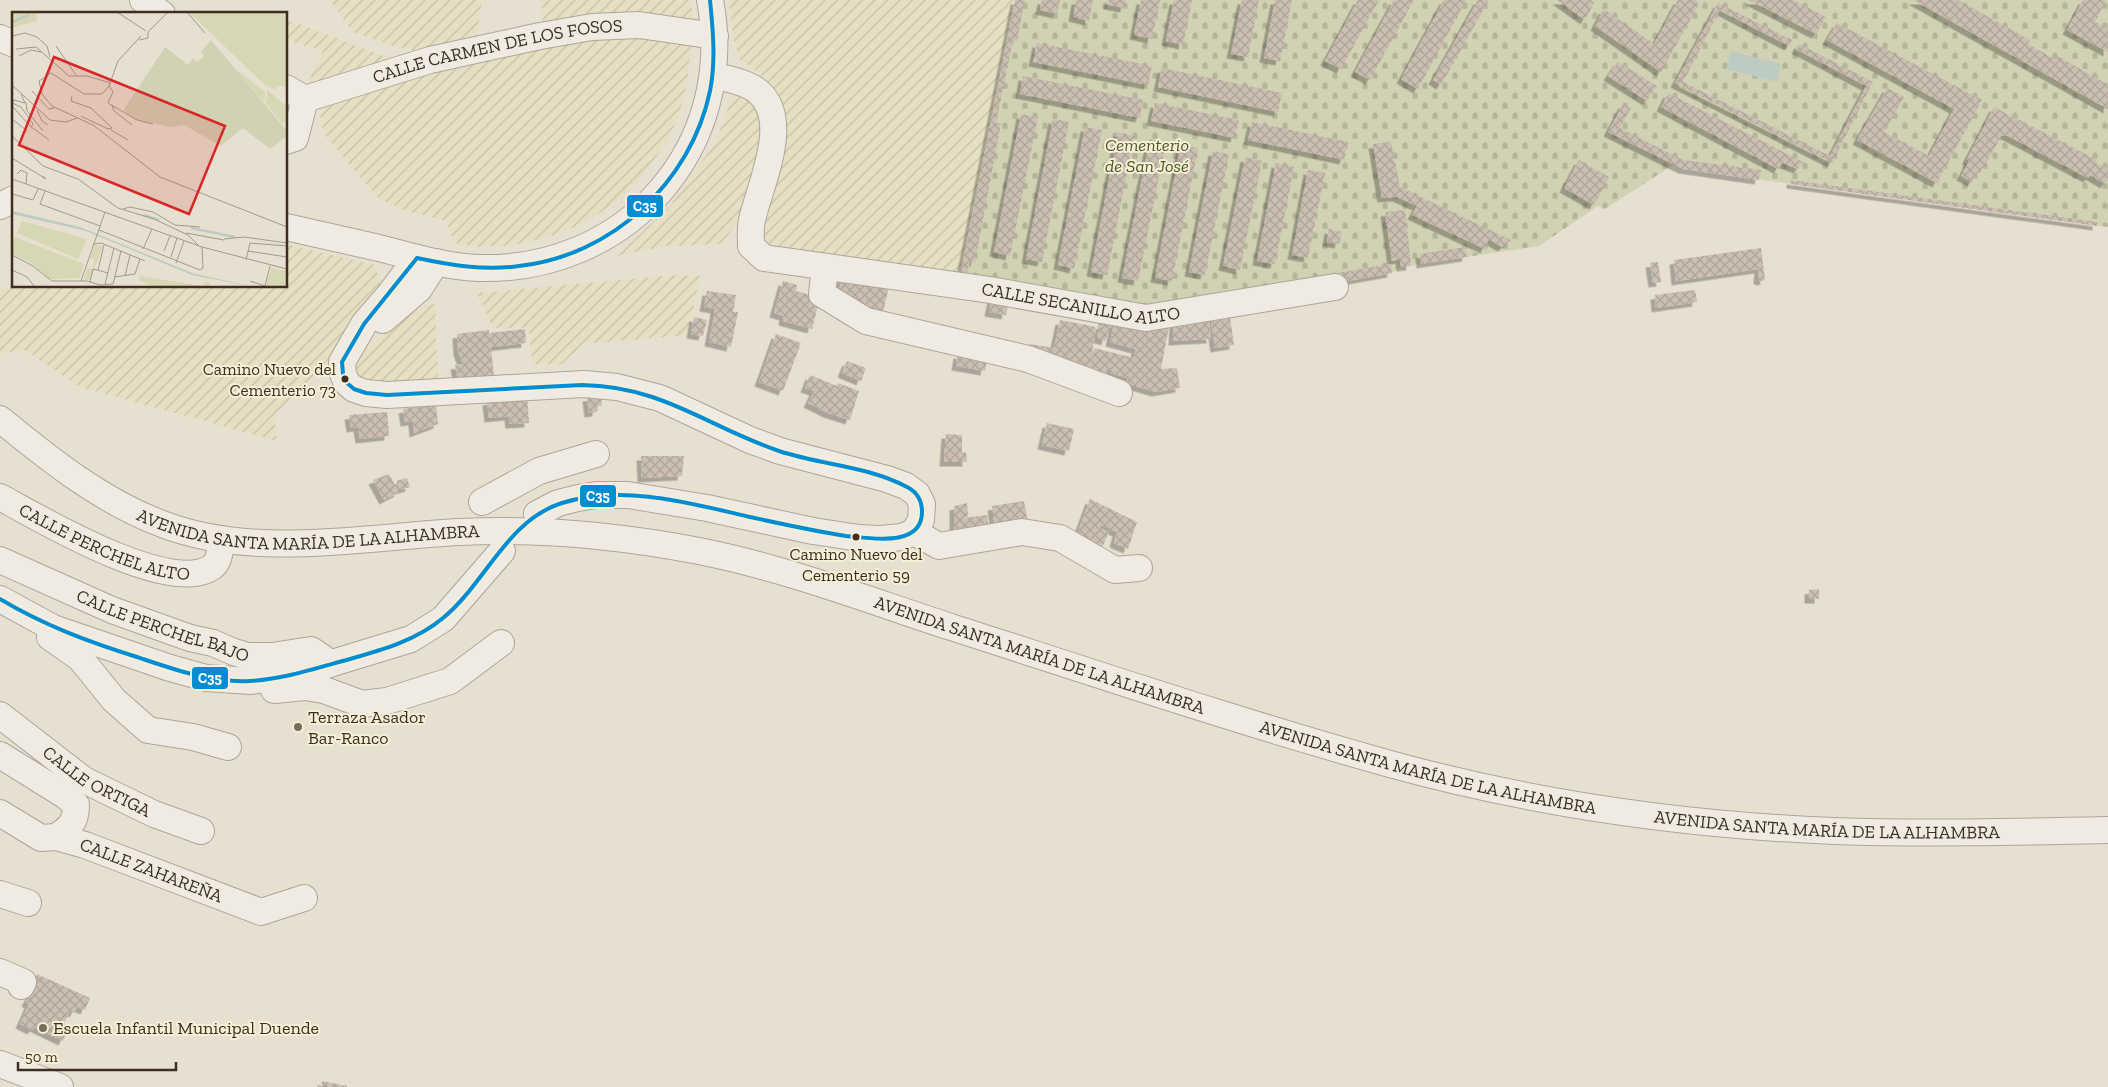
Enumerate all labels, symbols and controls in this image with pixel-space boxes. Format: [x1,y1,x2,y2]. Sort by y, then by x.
inset map [12,12,288,288]
street label: CALLE CARMEN DE LOS FOSOS [370,15,623,88]
park label: Cementerio de San José [1105,134,1189,177]
line badge: C35 [626,194,664,218]
text: C35 [633,198,657,215]
street label: CALLE SECANILLO ALTO [980,278,1182,329]
place label: Camino Nuevo del Cementerio 73 [203,359,336,400]
marker: Camino Nuevo del Cementerio 73 [340,374,350,384]
line badge: C35 [579,484,617,508]
text: C35 [586,488,610,505]
street label: CALLE PERCHEL ALTO [15,499,190,585]
street label: AVENIDA SANTA MARÍA DE LA ALHAMBRA [134,504,480,555]
marker: Camino Nuevo del Cementerio 59 [851,532,861,542]
place label: Camino Nuevo del Cementerio 59 [789,544,923,585]
street label: CALLE PERCHEL BAJO [73,585,252,667]
street label: AVENIDA SANTA MARÍA DE LA ALHAMBRA [871,591,1208,719]
line badge: C35 [191,666,229,690]
text: C35 [198,670,222,687]
place label: Terraza Asador Bar-Ranco [308,706,426,749]
street label: AVENIDA SANTA MARÍA DE LA ALHAMBRA [1257,715,1598,819]
marker: Terraza Asador Bar-Ranco [292,721,304,733]
street label: CALLE ORTIGA [38,741,155,822]
street label: AVENIDA SANTA MARÍA DE LA ALHAMBRA [1653,805,2000,844]
street label: CALLE ZAHAREÑA [77,833,226,908]
place label: Escuela Infantil Municipal Duende [53,1017,319,1039]
marker: Escuela Infantil Municipal Duende [37,1022,49,1034]
scale bar [18,1040,175,1072]
text: 50 m [25,1048,58,1066]

